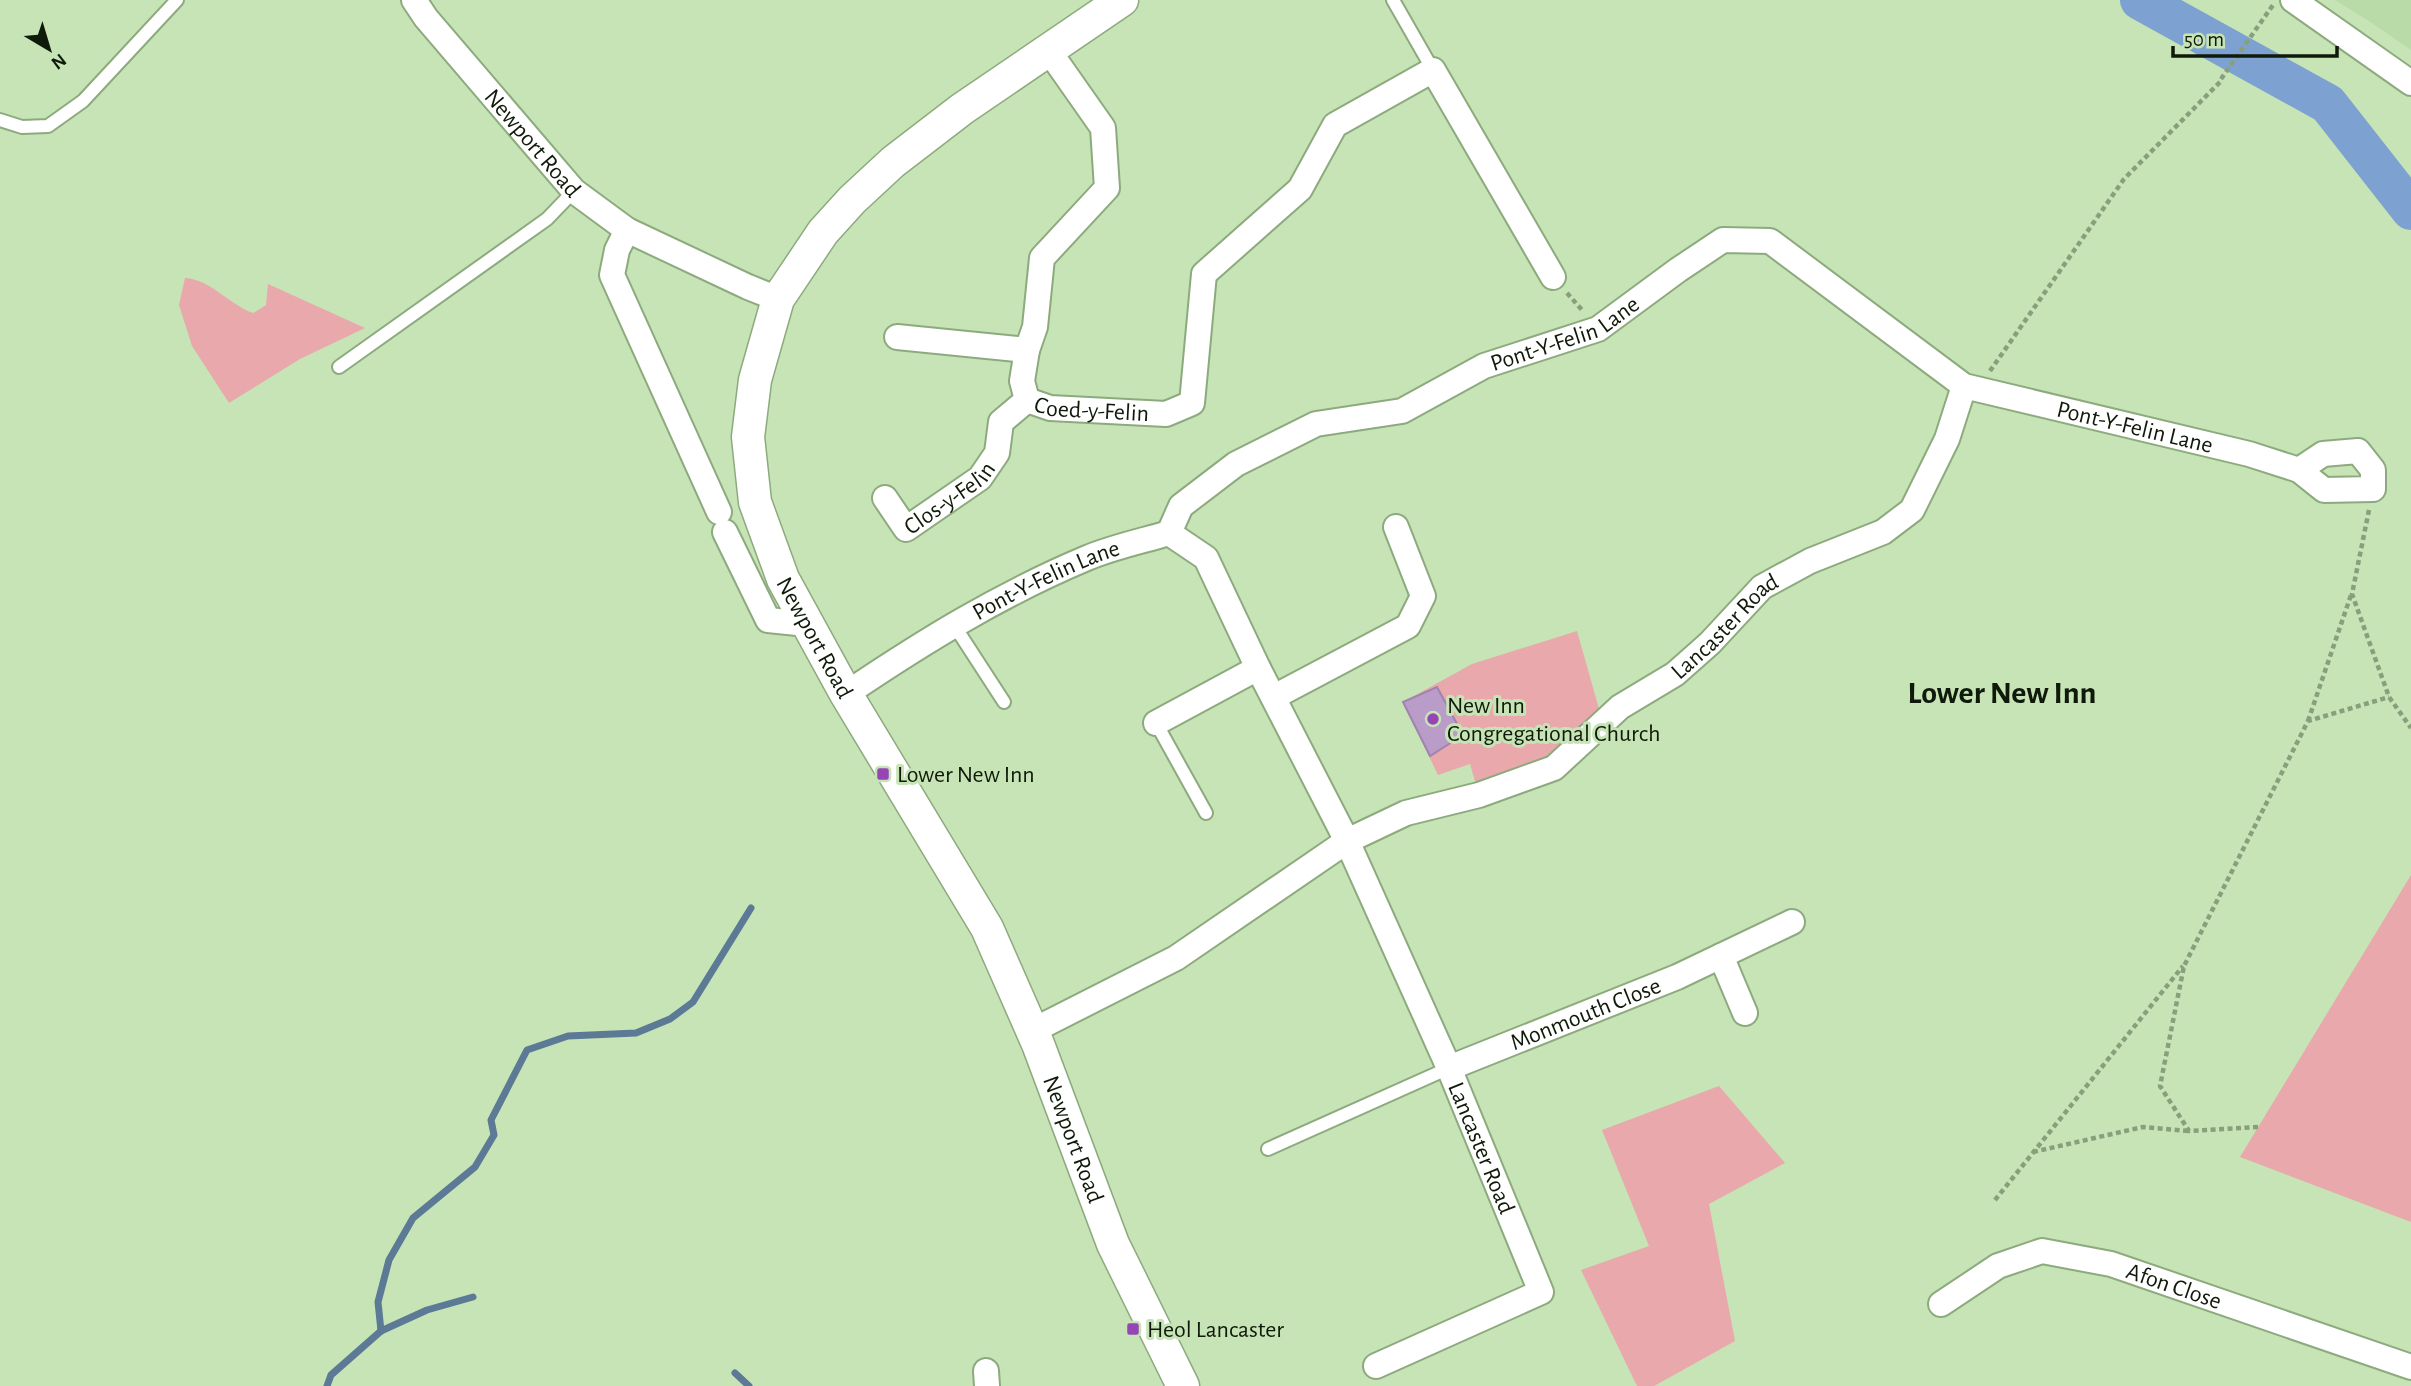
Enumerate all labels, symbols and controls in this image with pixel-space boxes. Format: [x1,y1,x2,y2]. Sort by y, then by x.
north arrow [14,14,84,84]
scale bar [2173,14,2338,58]
text: 50 m [2184,29,2224,50]
text: N [47,50,70,73]
street label: Newport Road [479,85,585,202]
street label: Pont-Y-Felin Lane [1488,292,1644,376]
street label: Coed-y-Felin [1031,392,1150,426]
street label: Pont-Y-Felin Lane [2054,398,2215,458]
street label: Clos-y-Felin [900,458,1000,540]
street label: Pont-Y-Felin Lane [969,536,1123,625]
street label: Lancaster Road [1667,570,1782,684]
street label: Newport Road [771,573,857,703]
district label: Lower New Inn [1908,677,2096,709]
place label: New Inn Congregational Church [1447,694,1660,746]
marker: New Inn Congregational Church [1425,711,1441,727]
place label: Lower New Inn [897,763,1035,787]
marker: Lower New Inn [875,766,891,782]
street label: Monmouth Close [1507,974,1665,1055]
street label: Newport Road [1038,1072,1108,1207]
street label: Lancaster Road [1443,1079,1519,1218]
street label: Afon Close [2123,1259,2224,1314]
place label: Heol Lancaster [1147,1318,1284,1342]
marker: Heol Lancaster [1125,1321,1141,1337]

